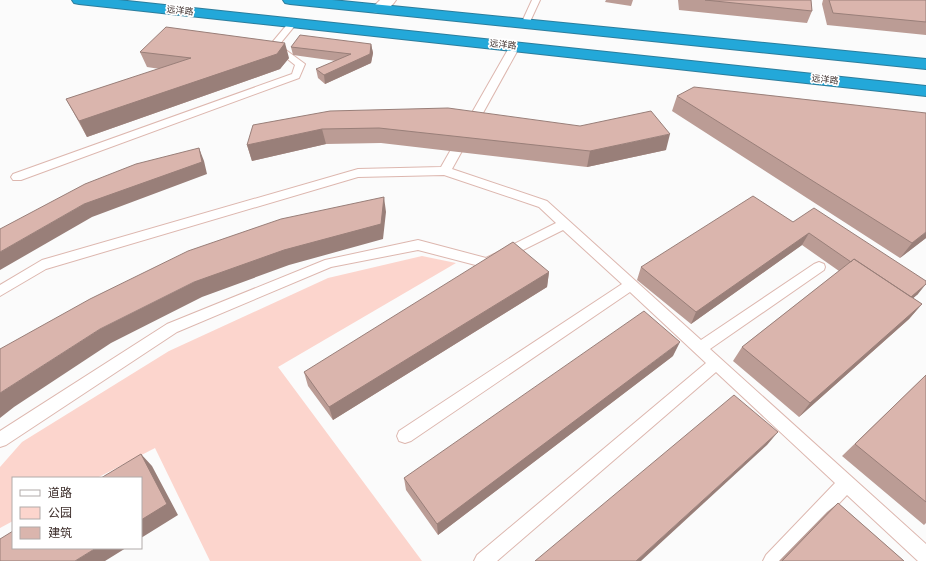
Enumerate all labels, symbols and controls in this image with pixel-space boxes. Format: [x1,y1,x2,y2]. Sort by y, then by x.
street label: 远洋路 [166,4,194,18]
street label: 远洋路 [489,38,517,52]
street label: 远洋路 [811,73,839,87]
legend [12,477,142,549]
text: 道路 [48,486,72,502]
text: 公园 [48,506,72,522]
text: 建筑 [48,526,72,542]

